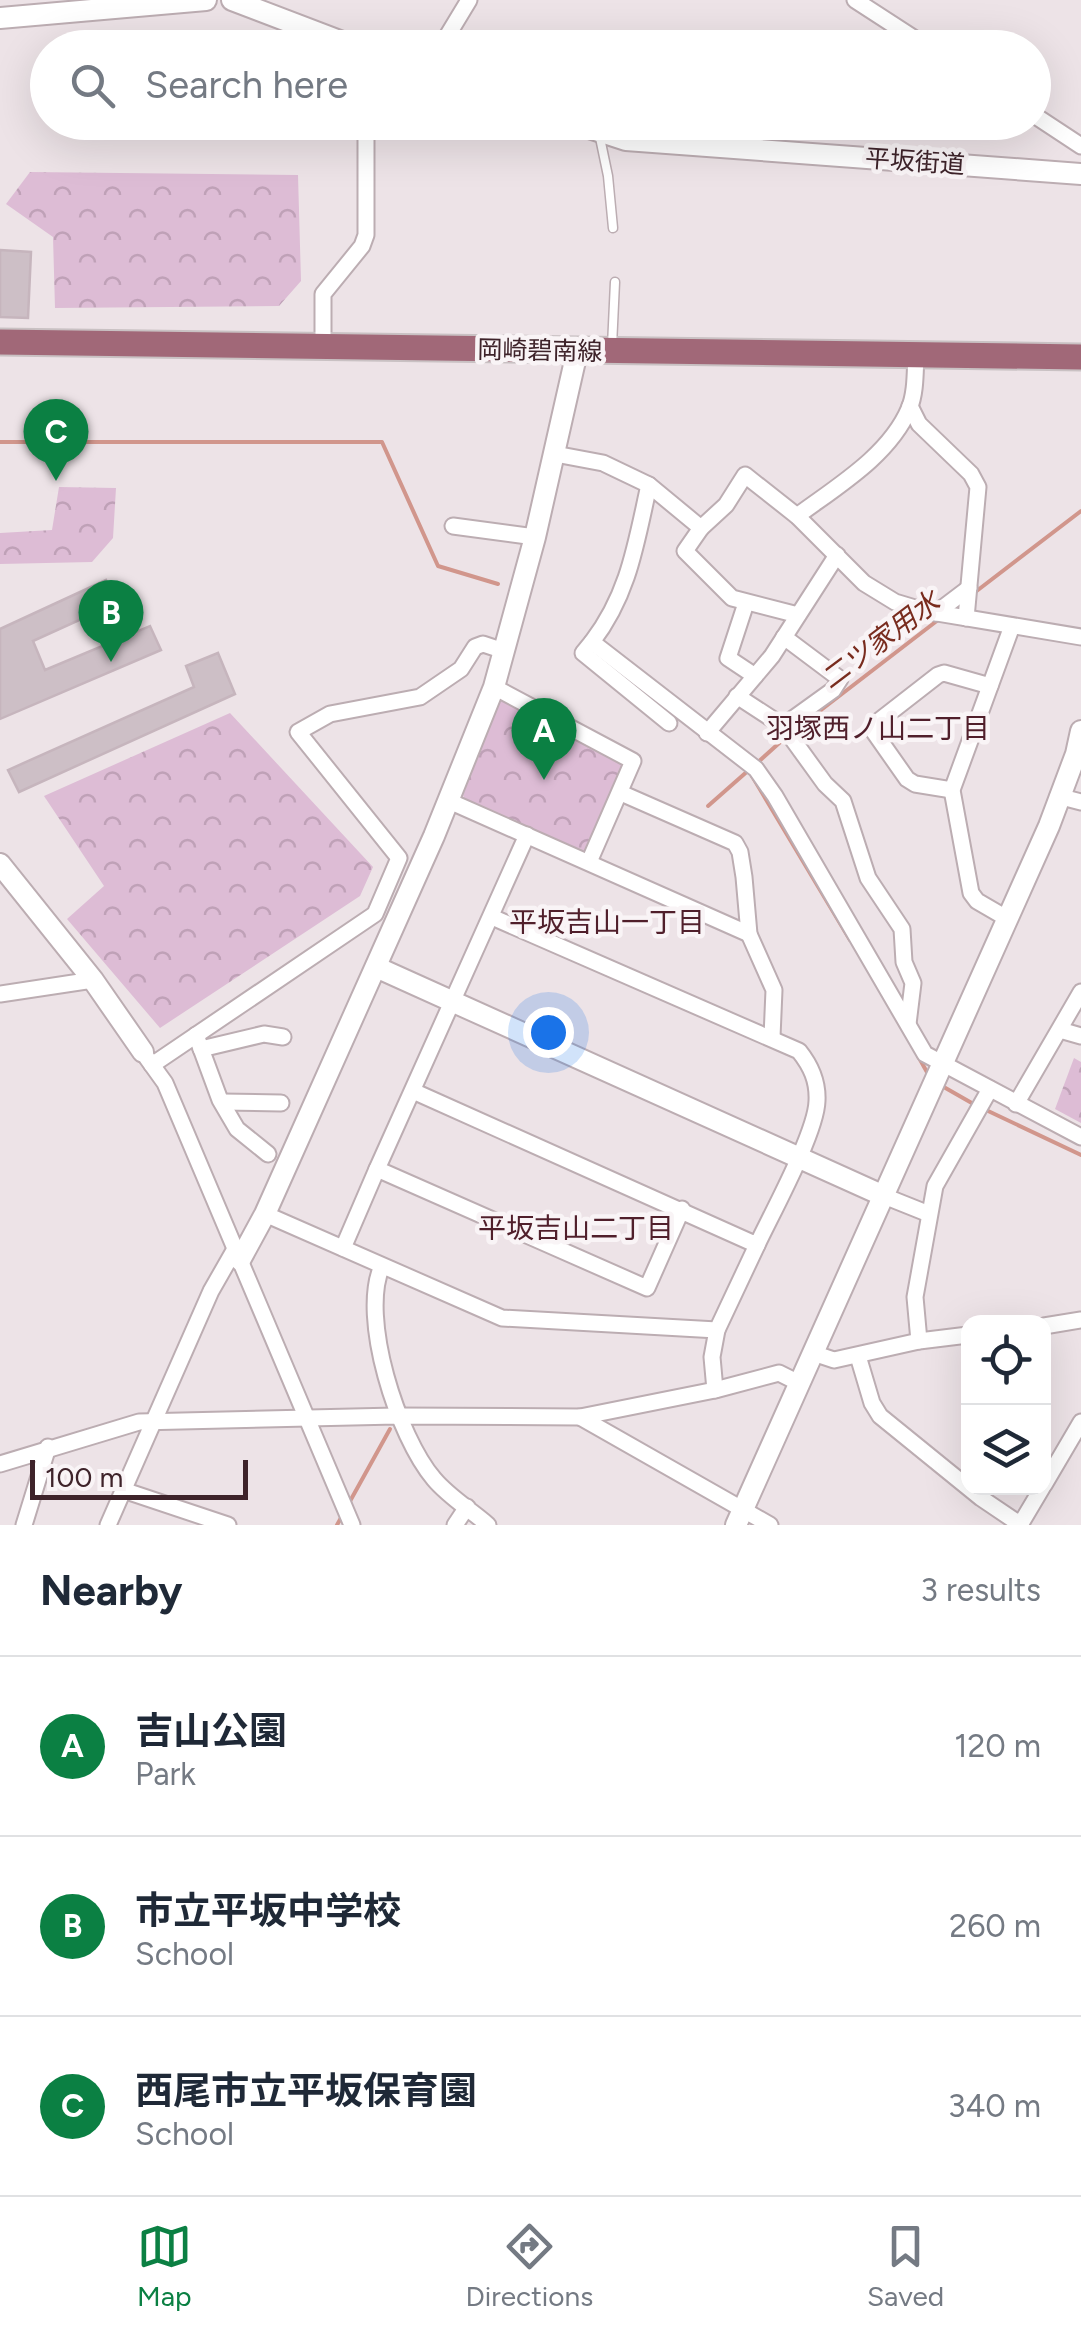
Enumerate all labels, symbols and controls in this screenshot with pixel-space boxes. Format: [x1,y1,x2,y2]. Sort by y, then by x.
search box [30,30,1051,140]
icon: search [65,58,120,113]
text: Search here [145,62,348,108]
street label: 平坂街道 [864,143,966,179]
street label: 岡崎碧南線 [477,334,603,366]
pin: C [23,398,88,481]
pin: B [78,580,144,662]
water label: 二ツ家用水 [814,582,949,696]
pin: A [512,698,576,780]
district label: 羽塚西ノ山二丁目 [766,711,990,745]
district label: 平坂吉山一丁目 [509,905,705,939]
your location [523,1007,574,1058]
district label: 平坂吉山二丁目 [478,1211,674,1245]
map controls [961,1315,1051,1495]
button: locate [961,1315,1051,1405]
button: layers [961,1405,1051,1495]
scale bar [30,1455,248,1500]
text: 100 m [45,1460,123,1494]
text: Nearby [40,1565,182,1616]
text: 3 results [921,1571,1041,1609]
text: 吉山公園 [135,1708,287,1754]
text: A [61,1727,84,1765]
text: 120 m [954,1727,1041,1765]
text: Park [135,1755,196,1793]
text: 市立平坂中学校 [135,1888,401,1934]
text: B [63,1907,82,1945]
text: 260 m [949,1907,1041,1945]
text: School [135,1935,234,1973]
text: 西尾市立平坂保育園 [135,2068,477,2114]
text: C [61,2087,84,2125]
text: 340 m [948,2087,1041,2125]
text: School [135,2115,234,2153]
tab: Map [137,2219,192,2313]
tab: Directions [466,2219,593,2313]
tab: Saved [867,2219,944,2313]

